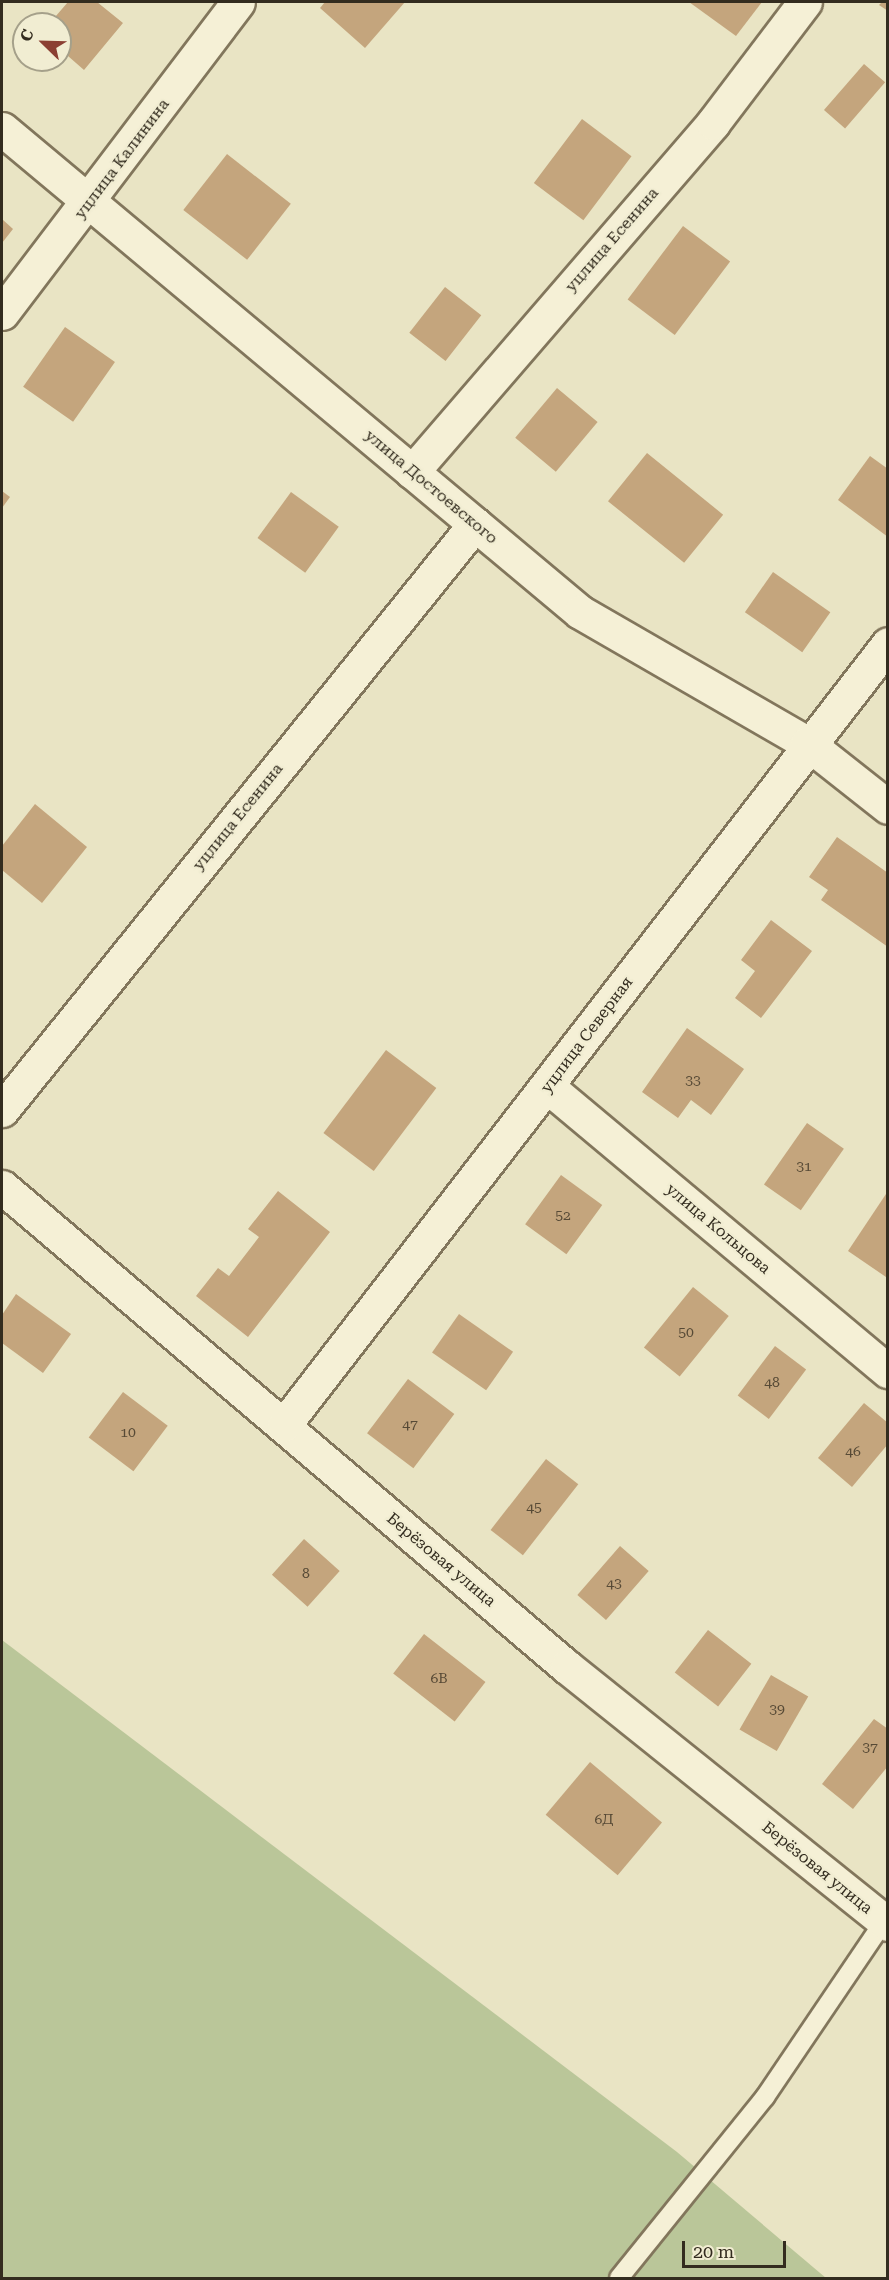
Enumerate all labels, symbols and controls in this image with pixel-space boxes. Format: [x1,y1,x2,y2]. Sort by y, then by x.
north arrow [12,12,72,72]
text: С [16,27,38,44]
street label: уцлица Калинина [71,95,173,223]
street label: уцлица Есенина [561,184,663,296]
street label: улица Достоевского [361,426,501,548]
street label: уцлица Есенина [189,760,287,874]
street label: уцлица Северная [537,973,637,1097]
house number: 33 [685,1072,701,1088]
house number: 31 [796,1158,812,1174]
street label: улица Кольцова [662,1180,774,1278]
house number: 52 [555,1207,571,1223]
house number: 50 [678,1324,694,1340]
house number: 48 [764,1374,780,1390]
house number: 47 [402,1416,418,1432]
house number: 10 [120,1424,136,1440]
house number: 46 [845,1443,861,1459]
house number: 45 [526,1499,542,1515]
street label: Берёзовая улица [383,1509,499,1611]
house number: 8 [302,1565,310,1581]
house number: 43 [606,1575,622,1591]
house number: 6В [430,1670,448,1686]
house number: 39 [769,1701,785,1717]
house number: 37 [862,1739,878,1755]
house number: 6Д [594,1811,614,1827]
street label: Берёзовая улица [758,1818,876,1918]
scale bar [685,2229,788,2267]
text: 20 m [693,2241,734,2262]

